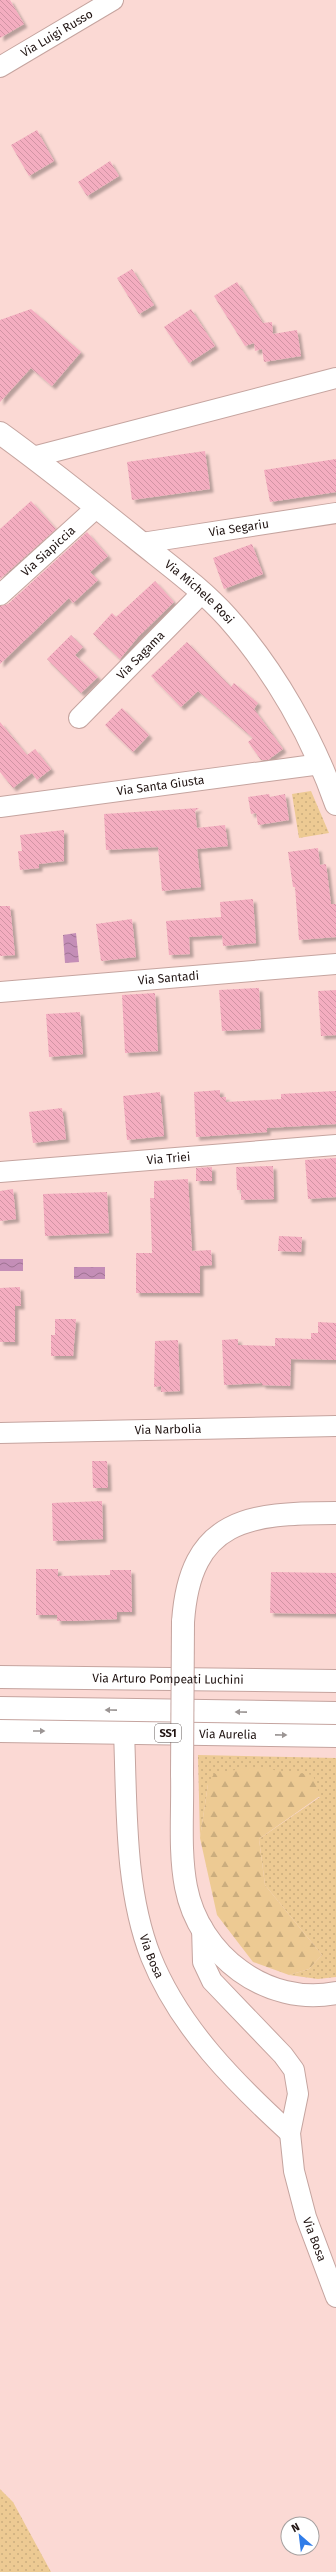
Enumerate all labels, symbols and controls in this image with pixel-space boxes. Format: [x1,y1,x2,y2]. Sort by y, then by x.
street label: Via Luigi Russo [18,7,95,60]
street label: Via Segariu [208,516,270,540]
street label: Via Siapiccia [18,523,78,579]
street label: Via Michele Rosi [162,557,237,627]
street label: Via Sagama [114,628,168,682]
street label: Via Santa Giusta [116,773,205,798]
street label: Via Santadi [137,968,200,987]
street label: Via Triei [146,1150,191,1167]
street label: Via Narbolia [134,1422,201,1437]
street label: Via Arturo Pompeati Luchini [92,1671,244,1687]
one-way arrow [105,1706,117,1713]
one-way arrow [234,1709,247,1715]
road number: SS1 [155,1724,181,1742]
street label: Via Aurelia [199,1727,257,1742]
one-way arrow [33,1728,46,1734]
one-way arrow [275,1732,287,1739]
street label: Via Bosa [137,1932,166,1980]
street label: Via Bosa [300,2215,329,2263]
north arrow [280,2516,320,2556]
text: N [289,2520,302,2535]

